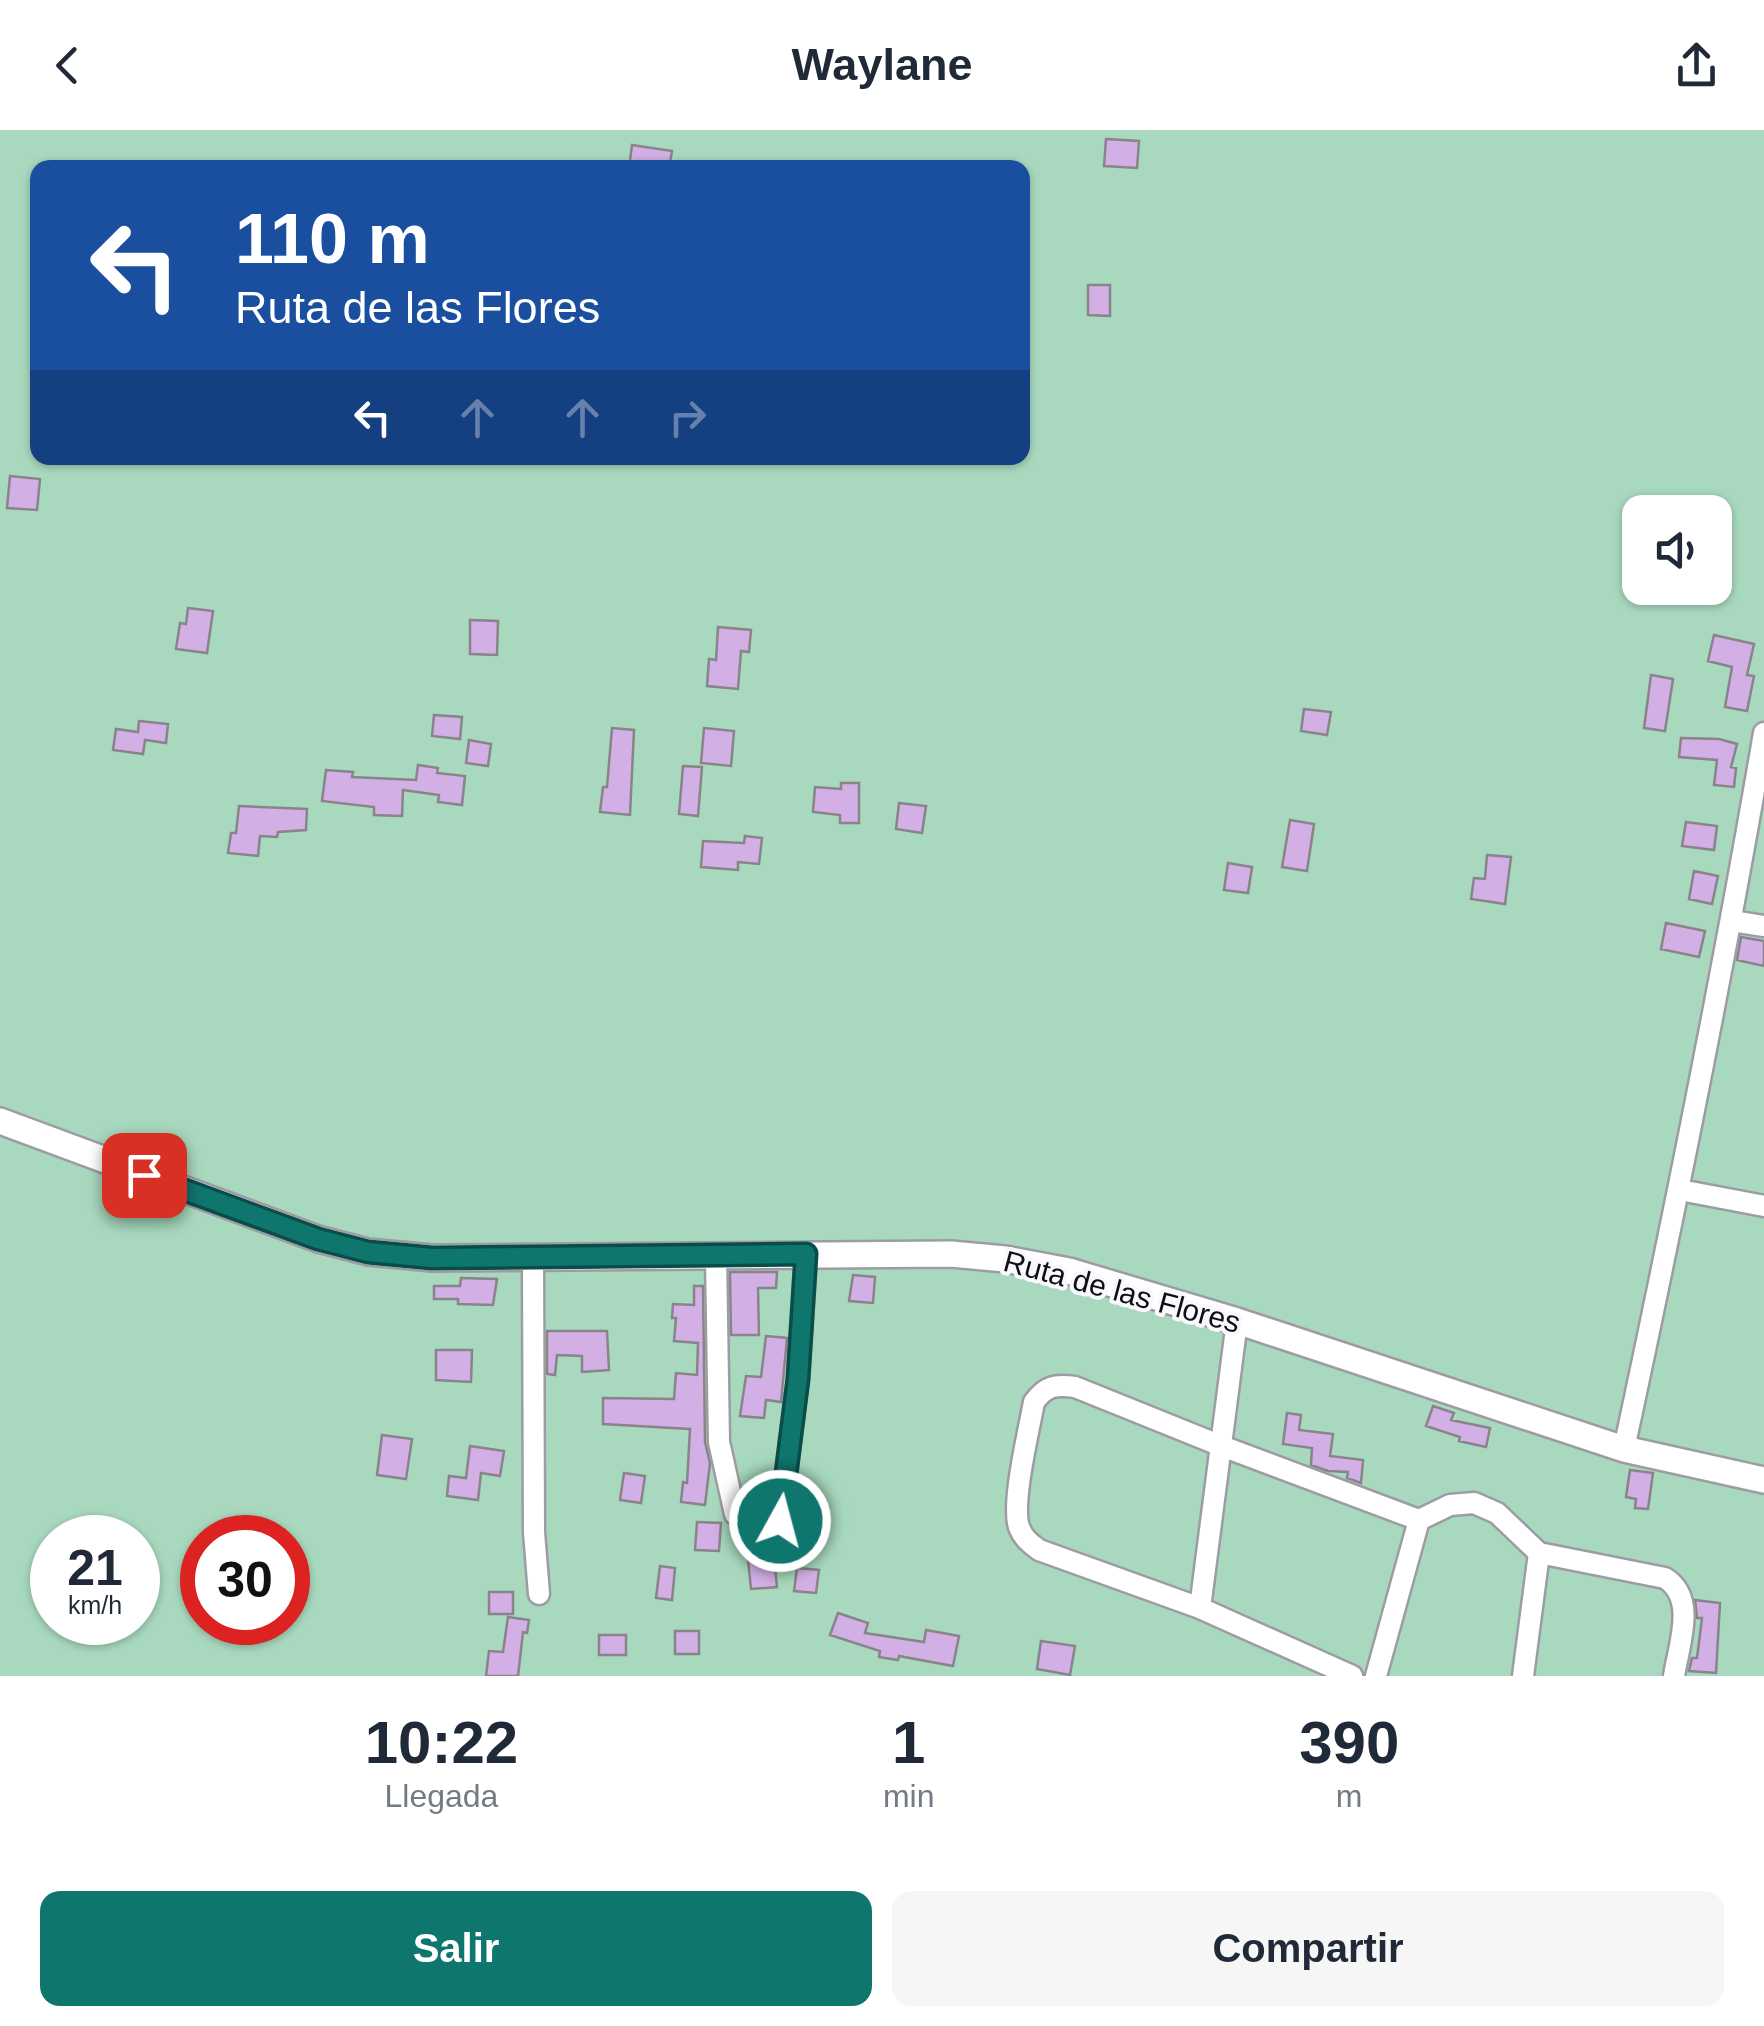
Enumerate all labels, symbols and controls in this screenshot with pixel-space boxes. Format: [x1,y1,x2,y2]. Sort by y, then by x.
icon: back [40,38,95,93]
icon: share [1669,38,1724,93]
text: Waylane [792,39,972,90]
icon: left [70,200,200,330]
text: 110 m [235,200,430,278]
text: Ruta de las Flores [235,282,600,333]
icon: left [345,390,400,445]
icon: ahead [450,390,505,445]
icon: ahead [555,390,610,445]
icon: right [660,390,715,445]
map controls [1622,495,1732,605]
button: sound [1622,495,1732,605]
pin [102,1133,187,1218]
icon: arrive [117,1148,172,1203]
street label: Ruta de las Flores [1000,1244,1244,1339]
position arrow [728,1469,832,1573]
speed limit sign: 30 [180,1515,310,1645]
text: 21 [67,1540,123,1596]
text: km/h [68,1591,122,1619]
text: 10:22 [365,1709,518,1776]
text: 1 [892,1709,925,1776]
text: 390 [1299,1709,1399,1776]
text: Llegada [384,1778,498,1814]
text: min [883,1778,934,1814]
text: m [1336,1778,1363,1814]
button: Salir [40,1891,872,2006]
button: Compartir [892,1891,1724,2006]

